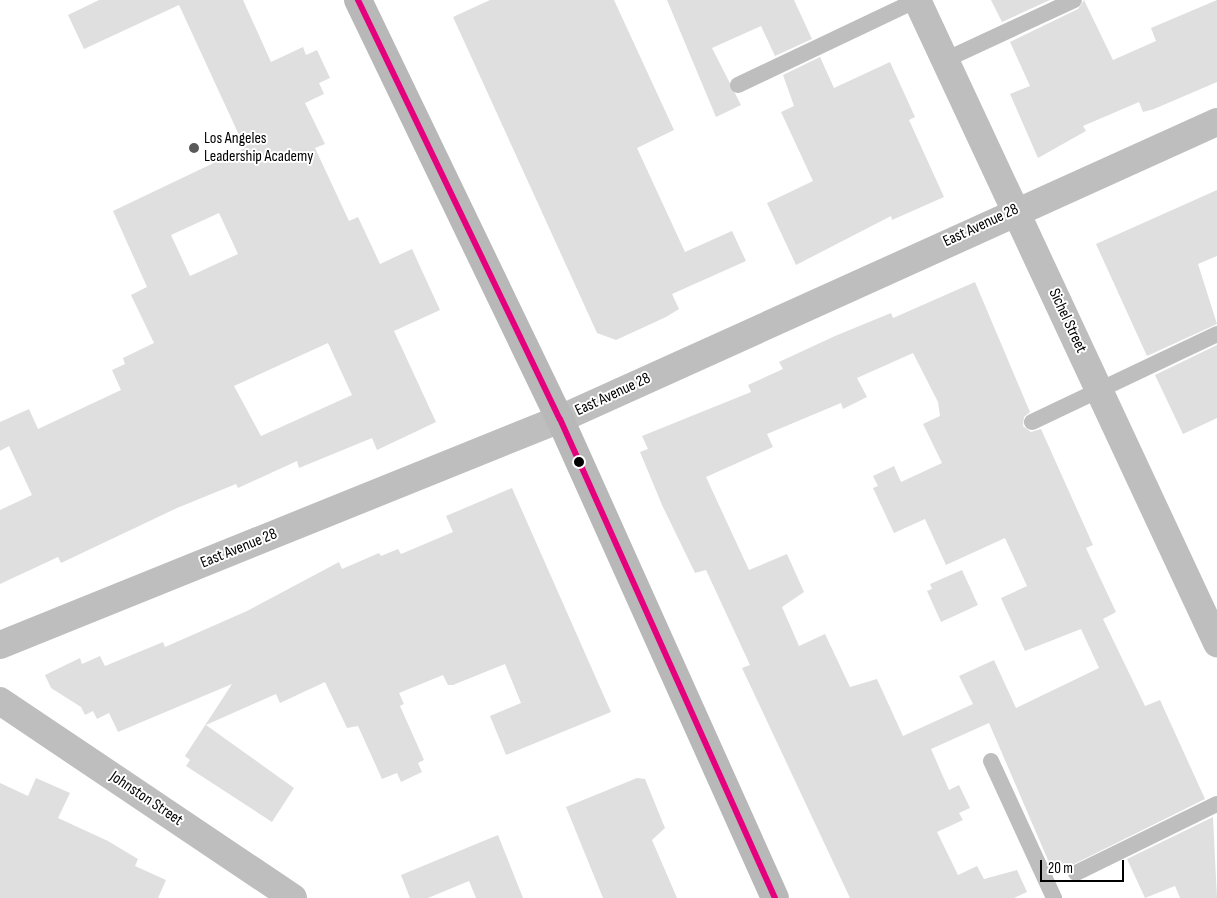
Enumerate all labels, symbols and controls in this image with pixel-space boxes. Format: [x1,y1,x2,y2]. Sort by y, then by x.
place label: Los Angeles Leadership Academy [204,129,313,167]
marker: Los Angeles Leadership Academy [188,142,200,154]
street label: East Avenue 28 [940,200,1022,252]
street label: Sichel Street [1044,286,1090,356]
street label: East Avenue 28 [572,369,654,421]
unlabelled marker [574,457,584,467]
street label: East Avenue 28 [198,525,280,573]
street label: Johnston Street [106,768,186,830]
scale bar [1042,850,1126,882]
text: 20 m [1048,859,1073,878]

